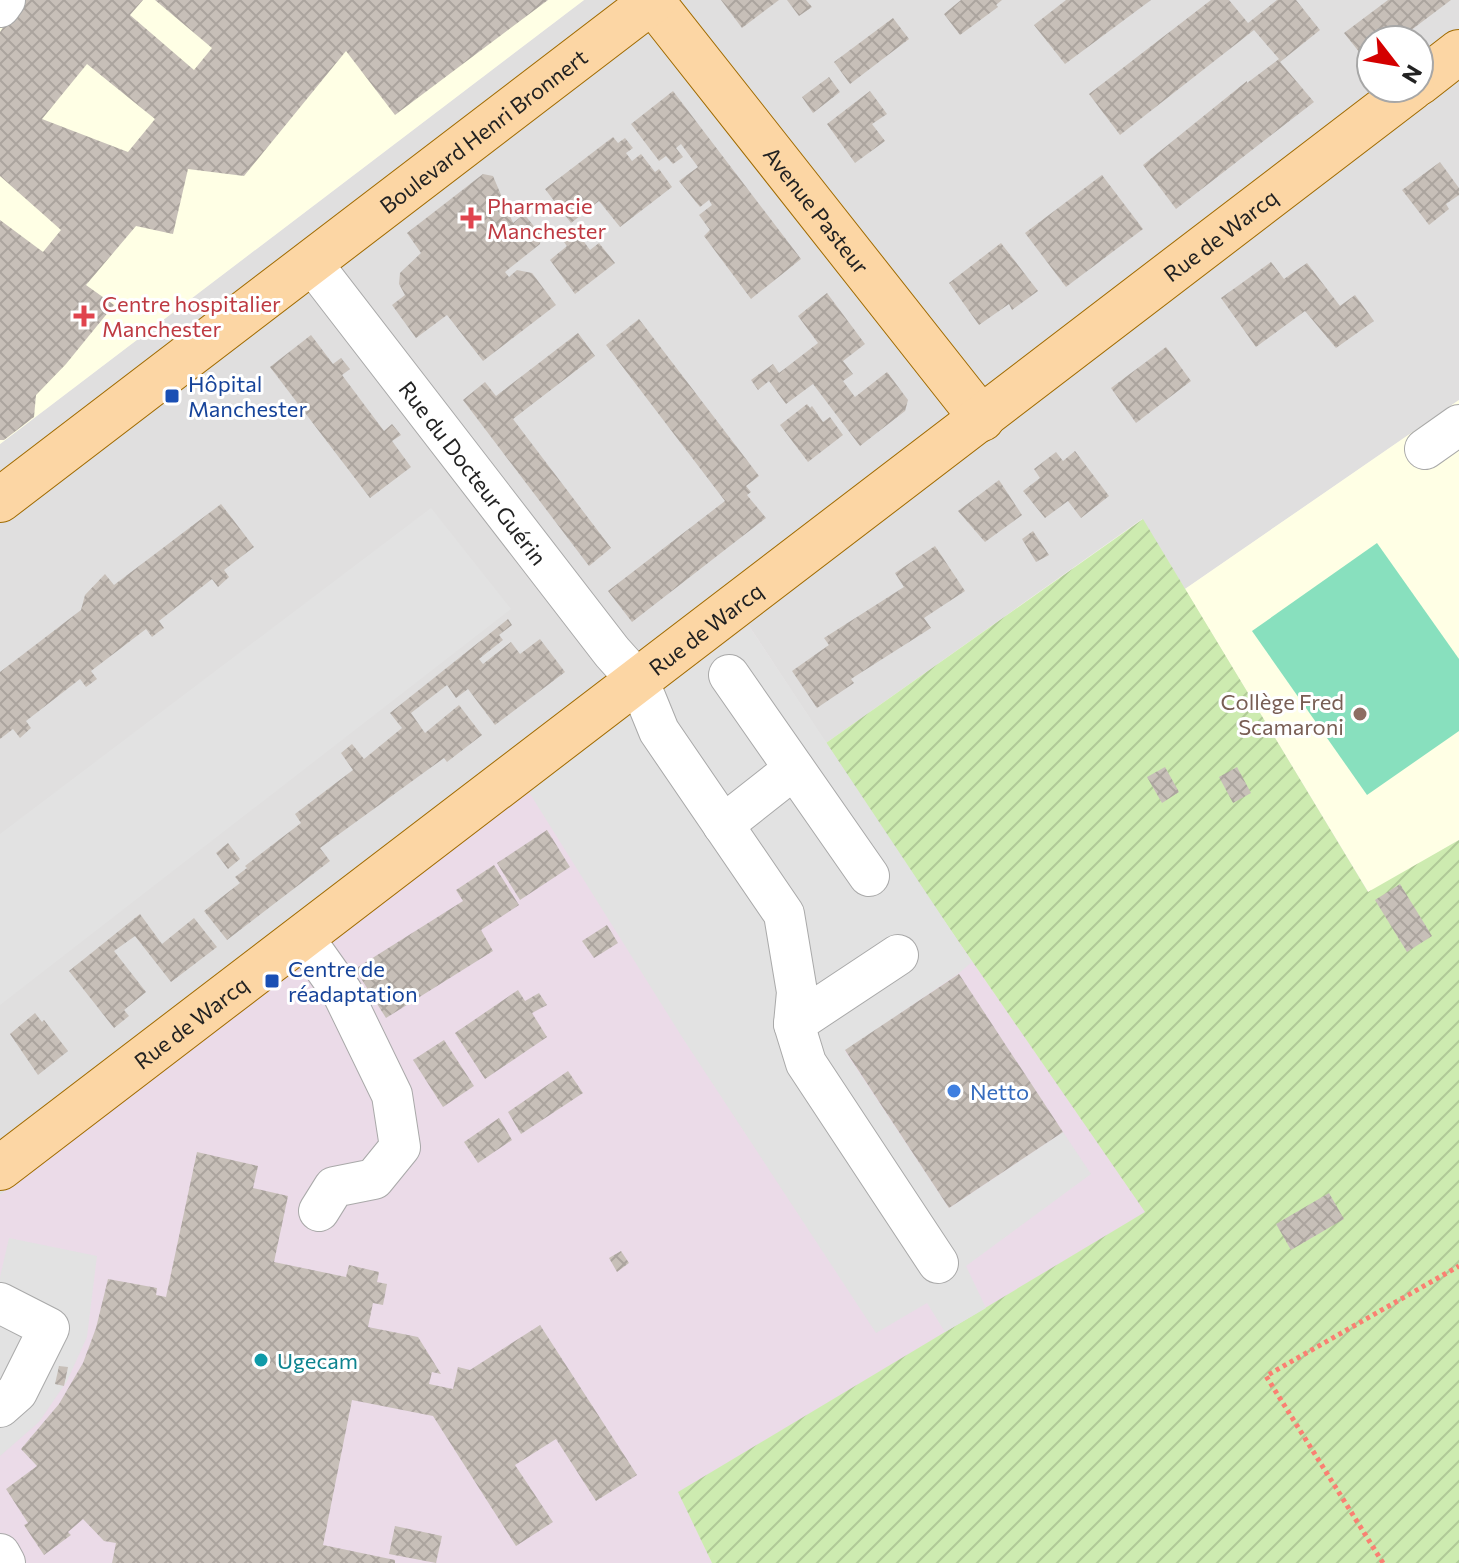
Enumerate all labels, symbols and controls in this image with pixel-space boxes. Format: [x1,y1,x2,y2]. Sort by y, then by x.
north arrow [1355,24,1435,104]
street label: Boulevard Henri Bronnert [374,43,592,219]
text: N [1397,61,1428,89]
street label: Avenue Pasteur [758,141,875,279]
street label: Rue de Warcq [1158,183,1282,287]
place label: Pharmacie Manchester [487,192,606,244]
marker: Pharmacie Manchester [462,209,480,227]
place label: Centre hospitalier Manchester [102,290,281,342]
marker: Centre hospitalier Manchester [73,305,95,327]
place label: Hôpital Manchester [188,370,307,422]
street label: Rue du Docteur Guérin [394,375,553,570]
marker: Hôpital Manchester [163,387,181,405]
street label: Rue de Warcq [643,576,768,681]
place label: Collège Fred Scamaroni [1220,688,1344,740]
marker: Collège Fred Scamaroni [1351,705,1369,723]
place label: Centre de réadaptation [288,955,418,1007]
street label: Rue de Warcq [128,970,253,1074]
marker: Centre de réadaptation [263,972,281,990]
place label: Netto [970,1078,1029,1105]
marker: Netto [945,1082,963,1100]
place label: Ugecam [277,1347,358,1374]
marker: Ugecam [252,1351,270,1369]

